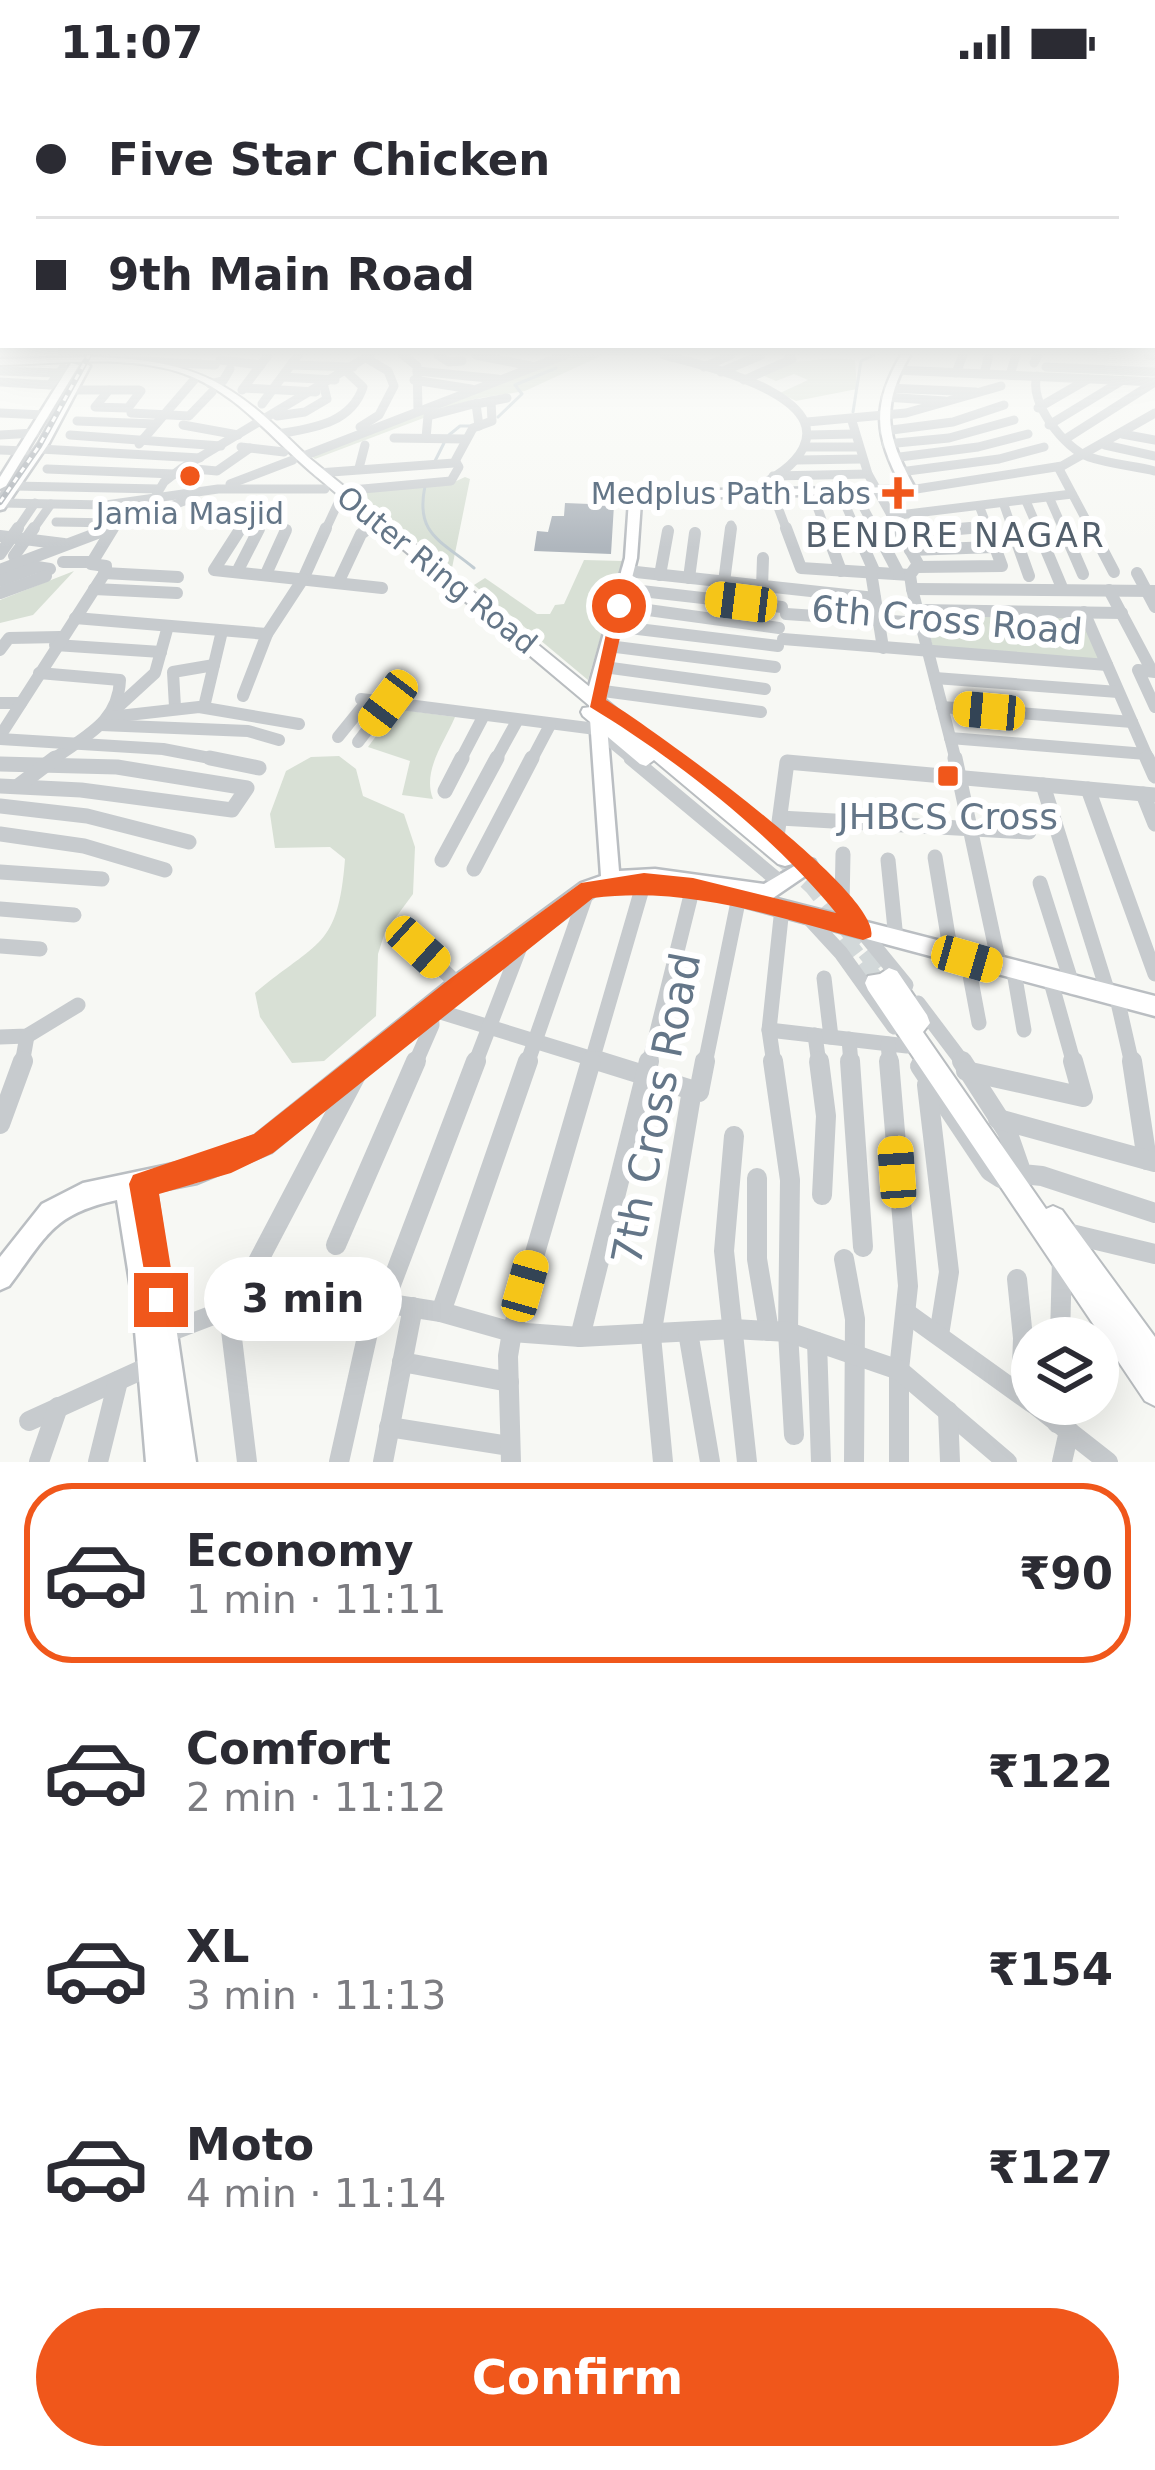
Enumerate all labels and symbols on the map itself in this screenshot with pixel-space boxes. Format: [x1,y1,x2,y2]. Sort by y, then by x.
marker: Jamia Masjid [177,463,203,489]
place label: Medplus Path Labs [591,476,871,511]
marker: Medplus Path Labs [882,477,914,509]
street label: Outer Ring Road [330,479,544,661]
place label: Jamia Masjid [94,496,284,531]
district label: BENDRE NAGAR [805,516,1107,555]
route start [592,579,646,633]
car [703,580,779,624]
street label: 6th Cross Road [810,588,1084,652]
car [352,663,424,743]
car [952,690,1026,732]
marker: JHBCS Cross [935,763,961,789]
place label: JHBCS Cross [836,796,1058,837]
car [379,910,457,984]
car [927,932,1007,986]
street label: 7th Cross Road [602,949,710,1269]
car [877,1135,917,1209]
car [498,1246,552,1326]
callout: 3 min [203,1258,401,1342]
route end [134,1273,188,1327]

